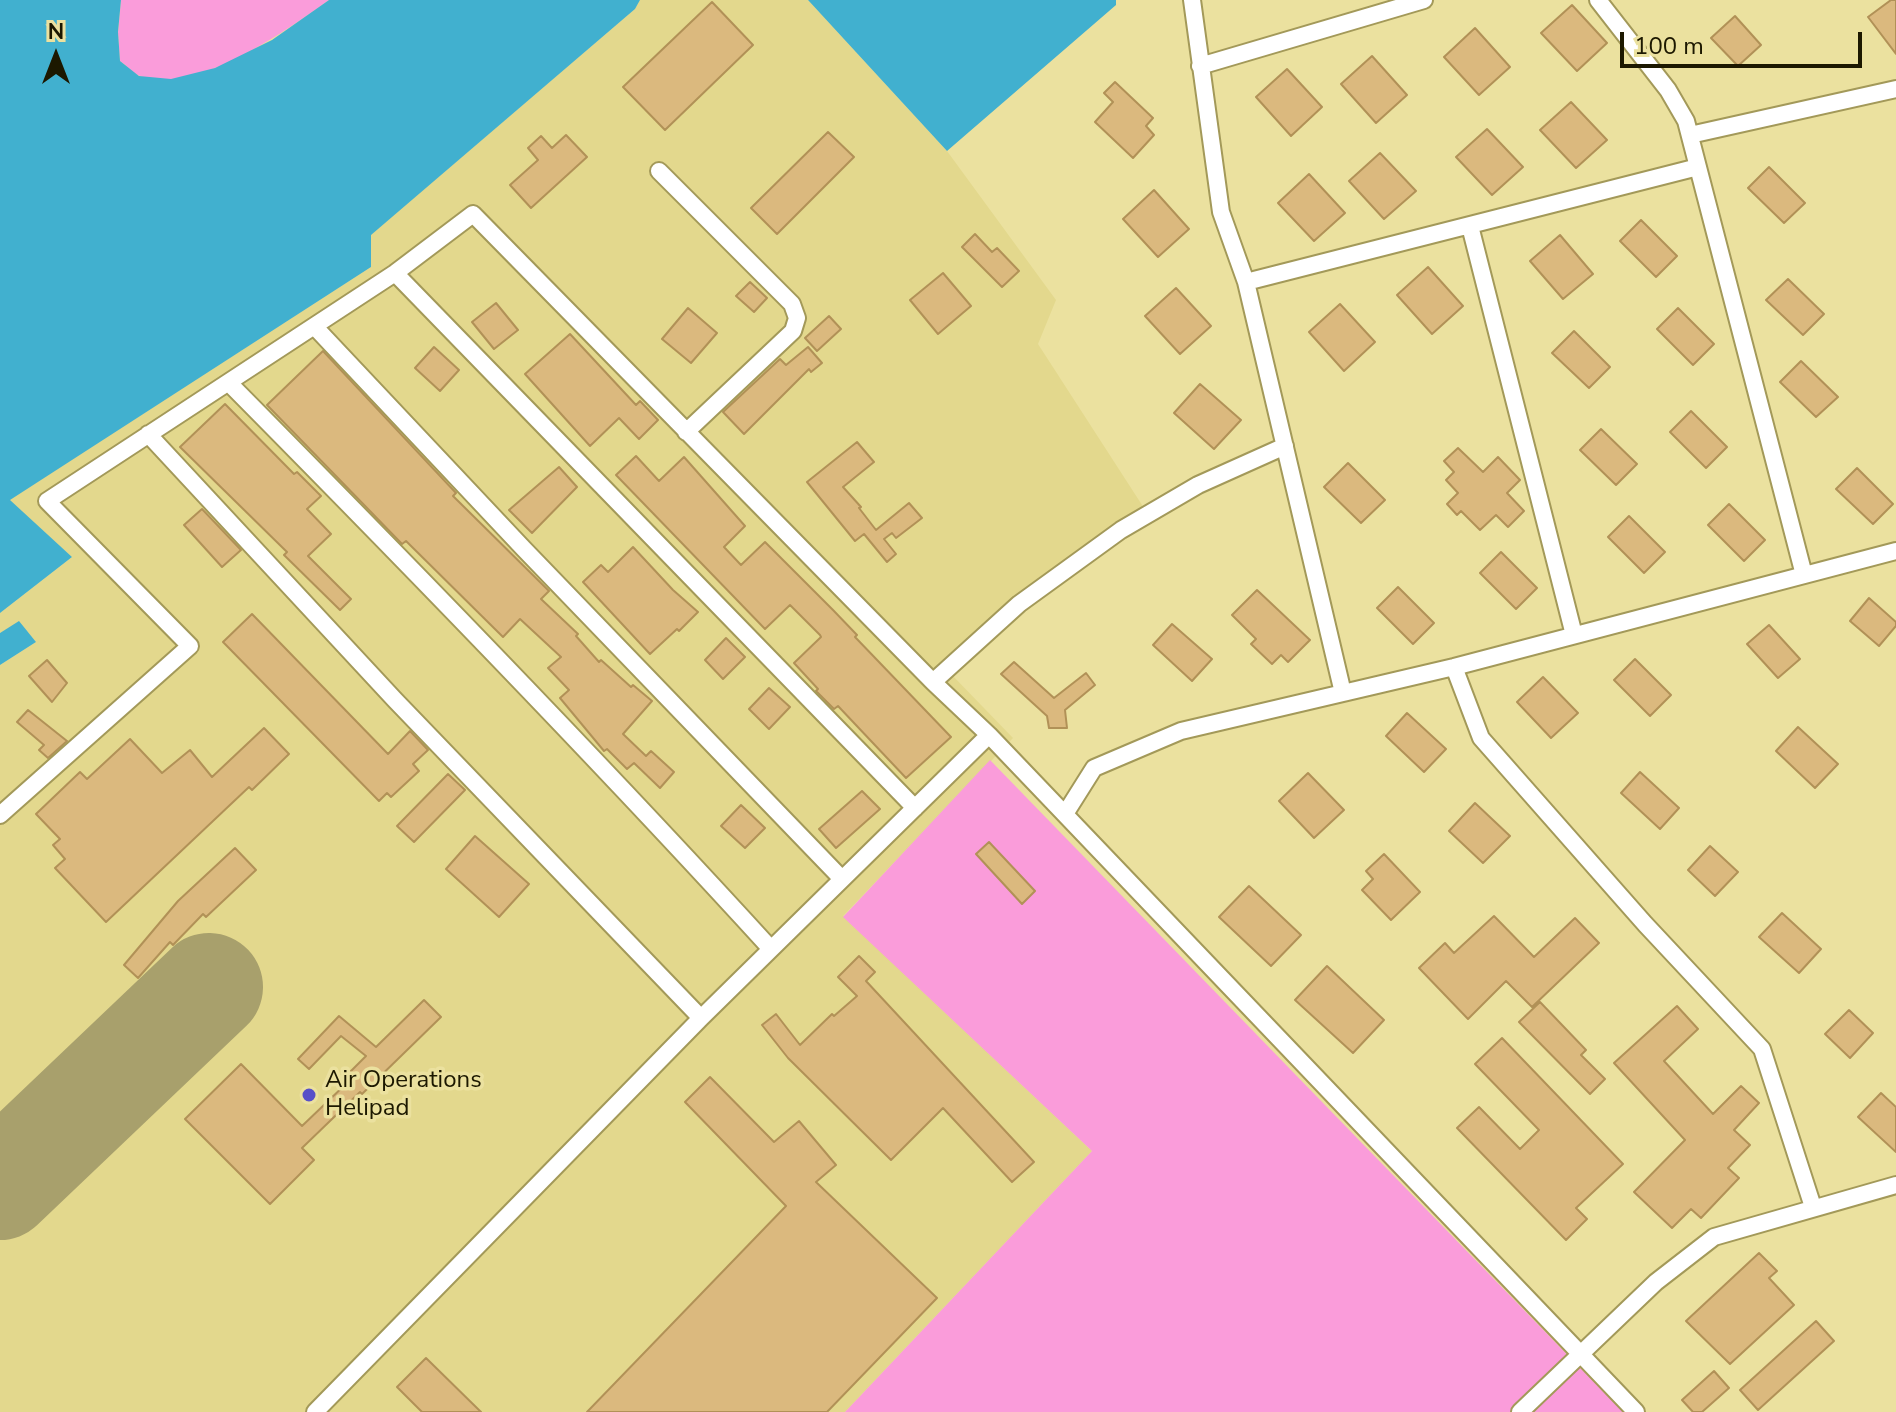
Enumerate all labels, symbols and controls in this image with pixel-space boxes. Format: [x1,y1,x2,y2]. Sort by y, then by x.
north arrow [16,16,96,96]
scale bar [1624,16,1866,66]
text: N [48,17,64,47]
text: 100 m [1634,30,1704,62]
place label: Air Operations Helipad [325,1067,482,1123]
marker: Air Operations Helipad [300,1086,318,1104]

